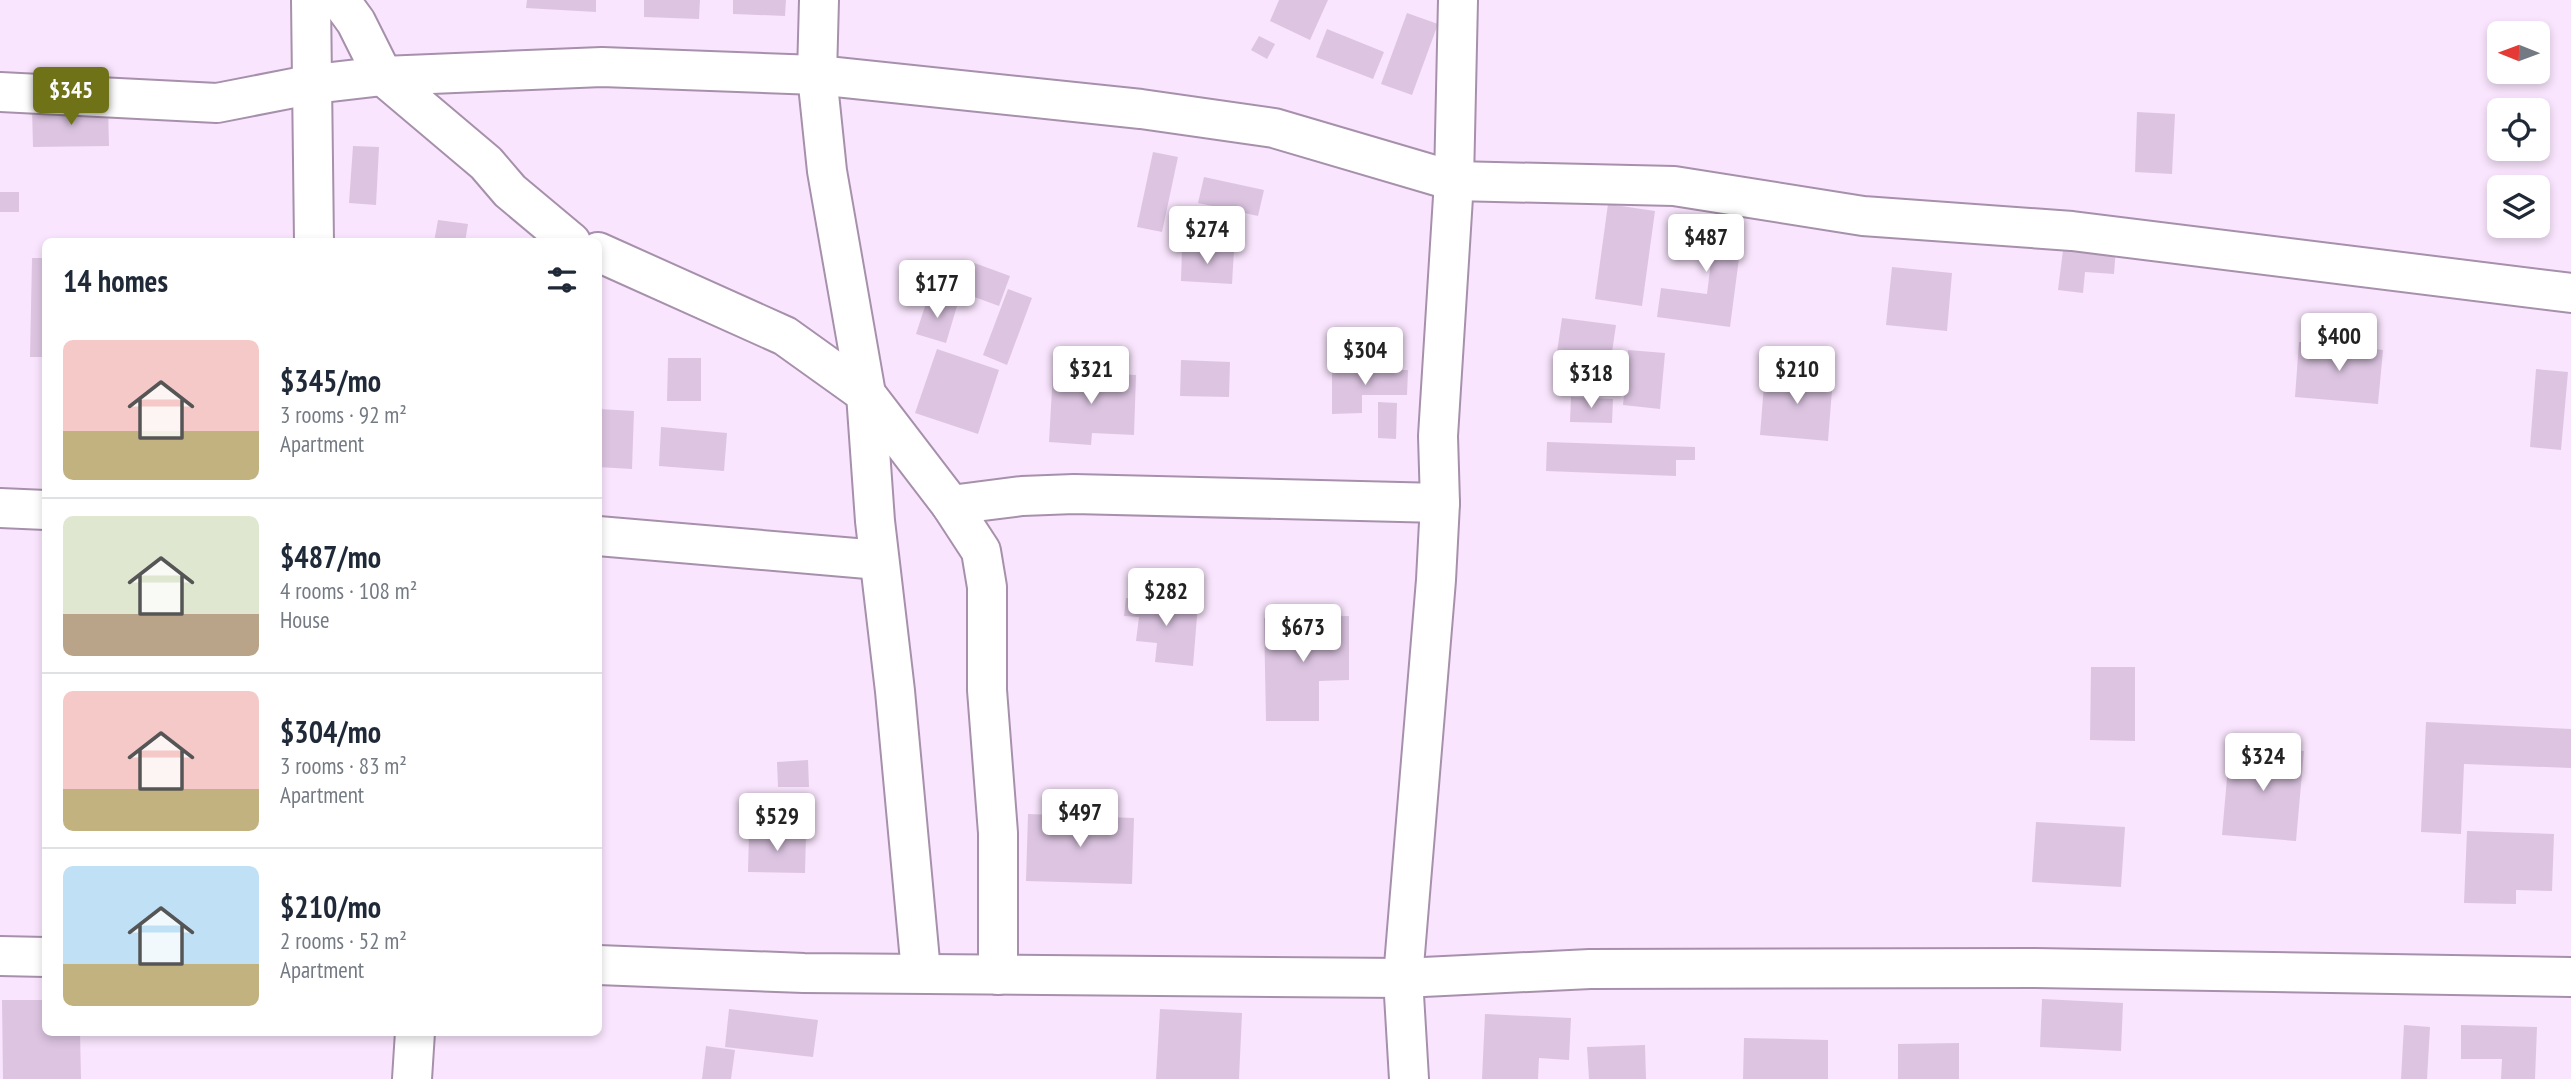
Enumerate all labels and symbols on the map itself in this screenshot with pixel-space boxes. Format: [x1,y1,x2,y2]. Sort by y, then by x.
north arrow [2487,21,2550,84]
pin: $345 [30,68,112,127]
pin: $274 [1166,206,1248,266]
pin: $487 [1665,215,1747,274]
pin: $177 [896,260,978,320]
pin: $400 [2298,314,2380,373]
pin: $304 [1324,328,1406,387]
pin: $321 [1050,346,1132,406]
pin: $210 [1756,346,1838,406]
pin: $318 [1550,350,1632,410]
pin: $282 [1125,568,1207,628]
pin: $673 [1262,604,1344,664]
pin: $324 [2222,734,2304,793]
pin: $497 [1039,790,1121,849]
pin: $529 [736,794,818,853]

